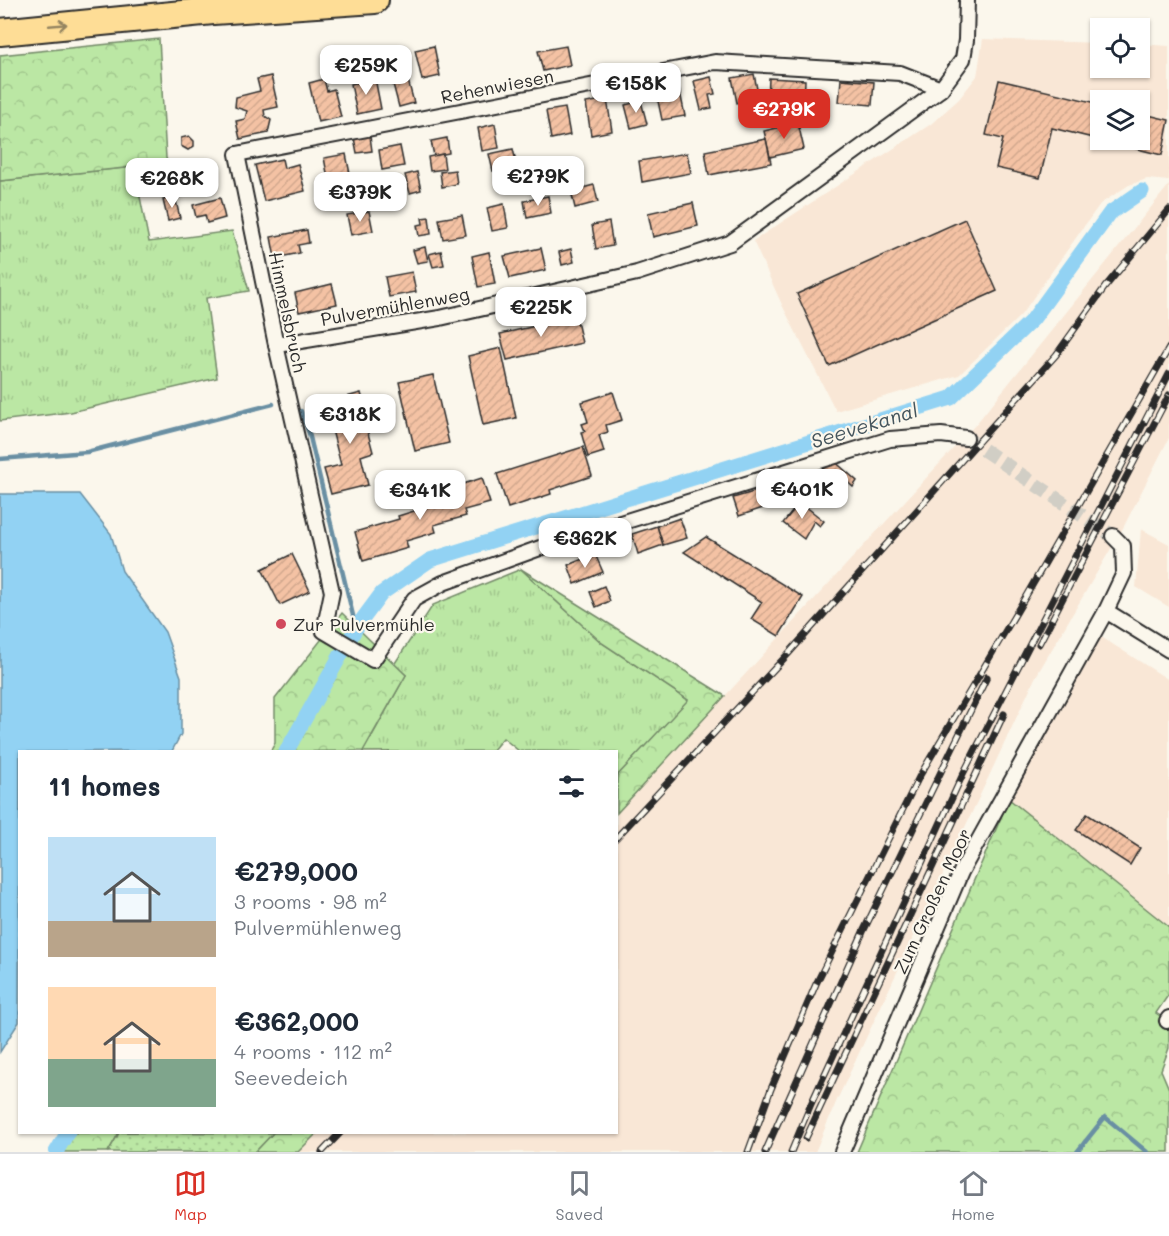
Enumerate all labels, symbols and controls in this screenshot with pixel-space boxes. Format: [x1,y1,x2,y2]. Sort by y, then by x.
map controls [1090,18,1150,150]
button: locate [1090,18,1150,78]
one-way arrow [48,19,68,30]
pin: €259K [324,45,408,96]
text: €259K [334,51,398,77]
street label: Rehenwiesen [439,63,555,109]
pin: €158K [594,63,678,114]
text: €158K [605,69,667,95]
pin: €279K [742,89,826,140]
button: layers [1090,90,1150,150]
text: €279K [752,95,816,121]
pin: €279K [496,156,580,207]
pin: €268K [130,158,214,209]
text: €279K [506,162,570,188]
text: €268K [139,164,205,190]
pin: €379K [318,172,402,223]
text: €379K [328,178,392,204]
street label: Himmelsbruch [264,250,312,374]
street label: Pulvermühlenweg [319,281,471,331]
pin: €225K [499,287,583,338]
text: €225K [509,293,573,319]
pin: €318K [308,394,392,445]
water label: Seevekanal [807,396,921,454]
text: €318K [319,400,381,426]
pin: €401K [760,469,844,520]
pin: €341K [378,470,462,521]
text: €401K [770,475,834,501]
text: €341K [389,476,451,502]
pin: €362K [543,518,627,569]
text: €362K [553,524,617,550]
place label: Zur Pulvermühle [293,612,435,636]
marker: Zur Pulvermühle [274,617,288,631]
text: 11 homes [48,769,161,803]
icon: filters [555,770,588,803]
street label: Zum Großen Moor [888,824,976,978]
text: €279,000 [234,854,358,888]
icon: home [96,861,168,933]
text: 3 rooms · 98 m² [234,888,387,914]
text: Pulvermühlenweg [234,914,401,940]
text: €362,000 [234,1004,359,1038]
icon: home [96,1011,168,1083]
text: 4 rooms · 112 m² [234,1038,392,1064]
text: Seevedeich [234,1064,347,1090]
tab: Map [174,1167,207,1224]
tab: Saved [555,1167,603,1224]
tab: Home [951,1167,995,1224]

